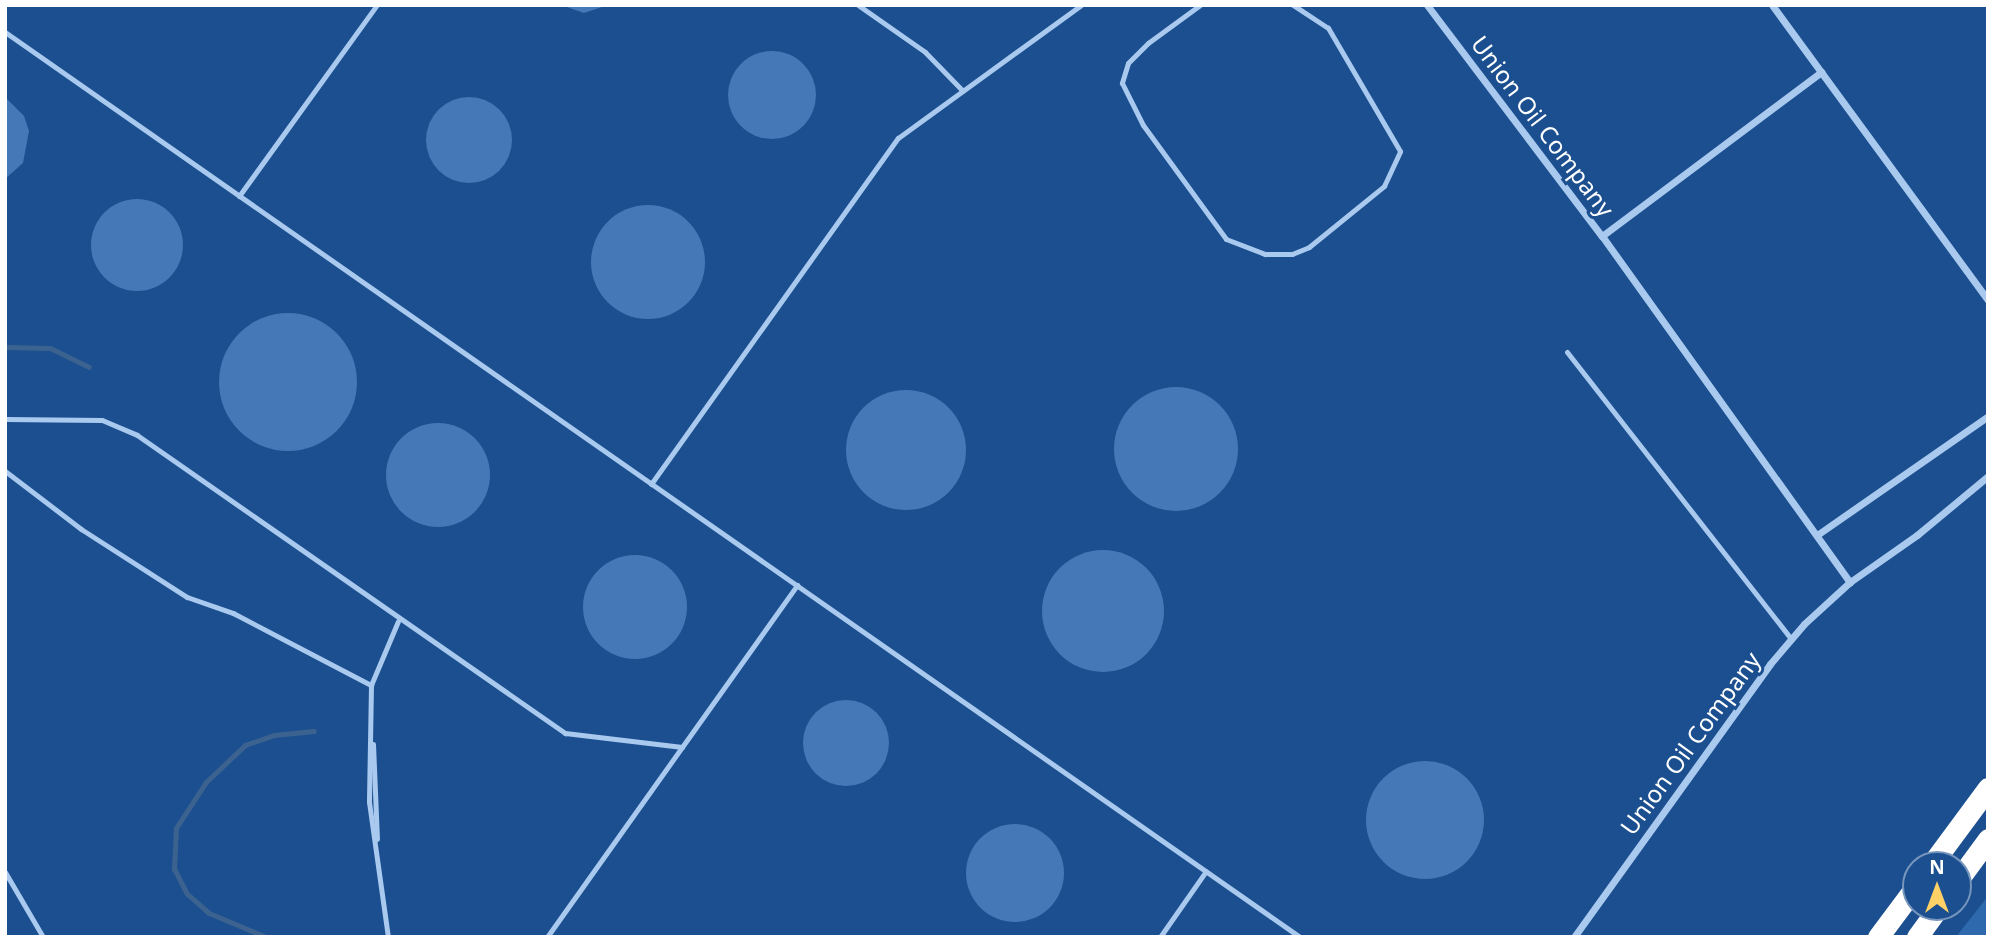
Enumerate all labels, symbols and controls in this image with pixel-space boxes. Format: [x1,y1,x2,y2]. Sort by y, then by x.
street label: Union Oil Company [1466,30,1620,222]
street label: Union Oil Company [1614,646,1766,840]
north arrow [1902,851,1972,921]
text: N [1929,854,1945,880]

